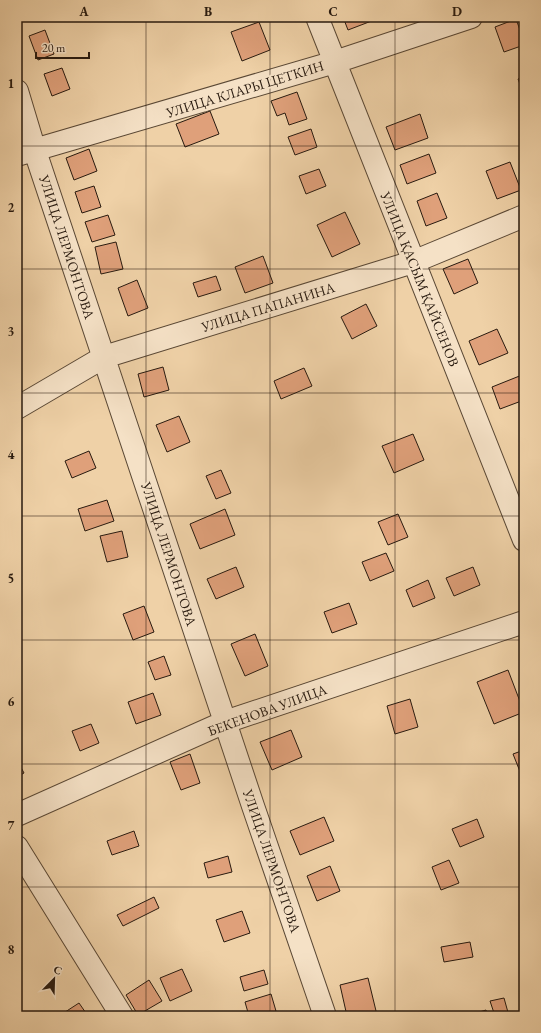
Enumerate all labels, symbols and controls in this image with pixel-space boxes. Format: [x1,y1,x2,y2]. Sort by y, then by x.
text: A [78,3,89,20]
text: B [204,3,212,20]
text: C [328,3,338,20]
text: D [452,3,462,20]
scale bar [36,34,89,60]
text: 20 m [42,40,66,56]
street label: УЛИЦА КЛАРЫ ЦЕТКИН [163,56,326,122]
text: 1 [8,75,15,92]
street label: УЛИЦА ЛЕРМОНТОВА [35,172,99,322]
street label: УЛИЦА ҚАСЫМ ҚАЙСЕНОВ [376,188,463,369]
text: 2 [8,199,15,216]
street label: УЛИЦА ПАПАНИНА [198,278,337,336]
text: 3 [8,323,15,340]
text: 4 [8,446,15,463]
street label: УЛИЦА ЛЕРМОНТОВА [137,479,201,629]
text: 5 [8,570,14,587]
street label: БЕКЕНОВА УЛИЦА [205,680,329,740]
text: 6 [8,693,15,710]
street label: УЛИЦА ЛЕРМОНТОВА [239,786,305,935]
text: 7 [8,817,15,834]
text: 8 [8,941,15,958]
north arrow [34,959,74,999]
text: С [52,962,64,978]

